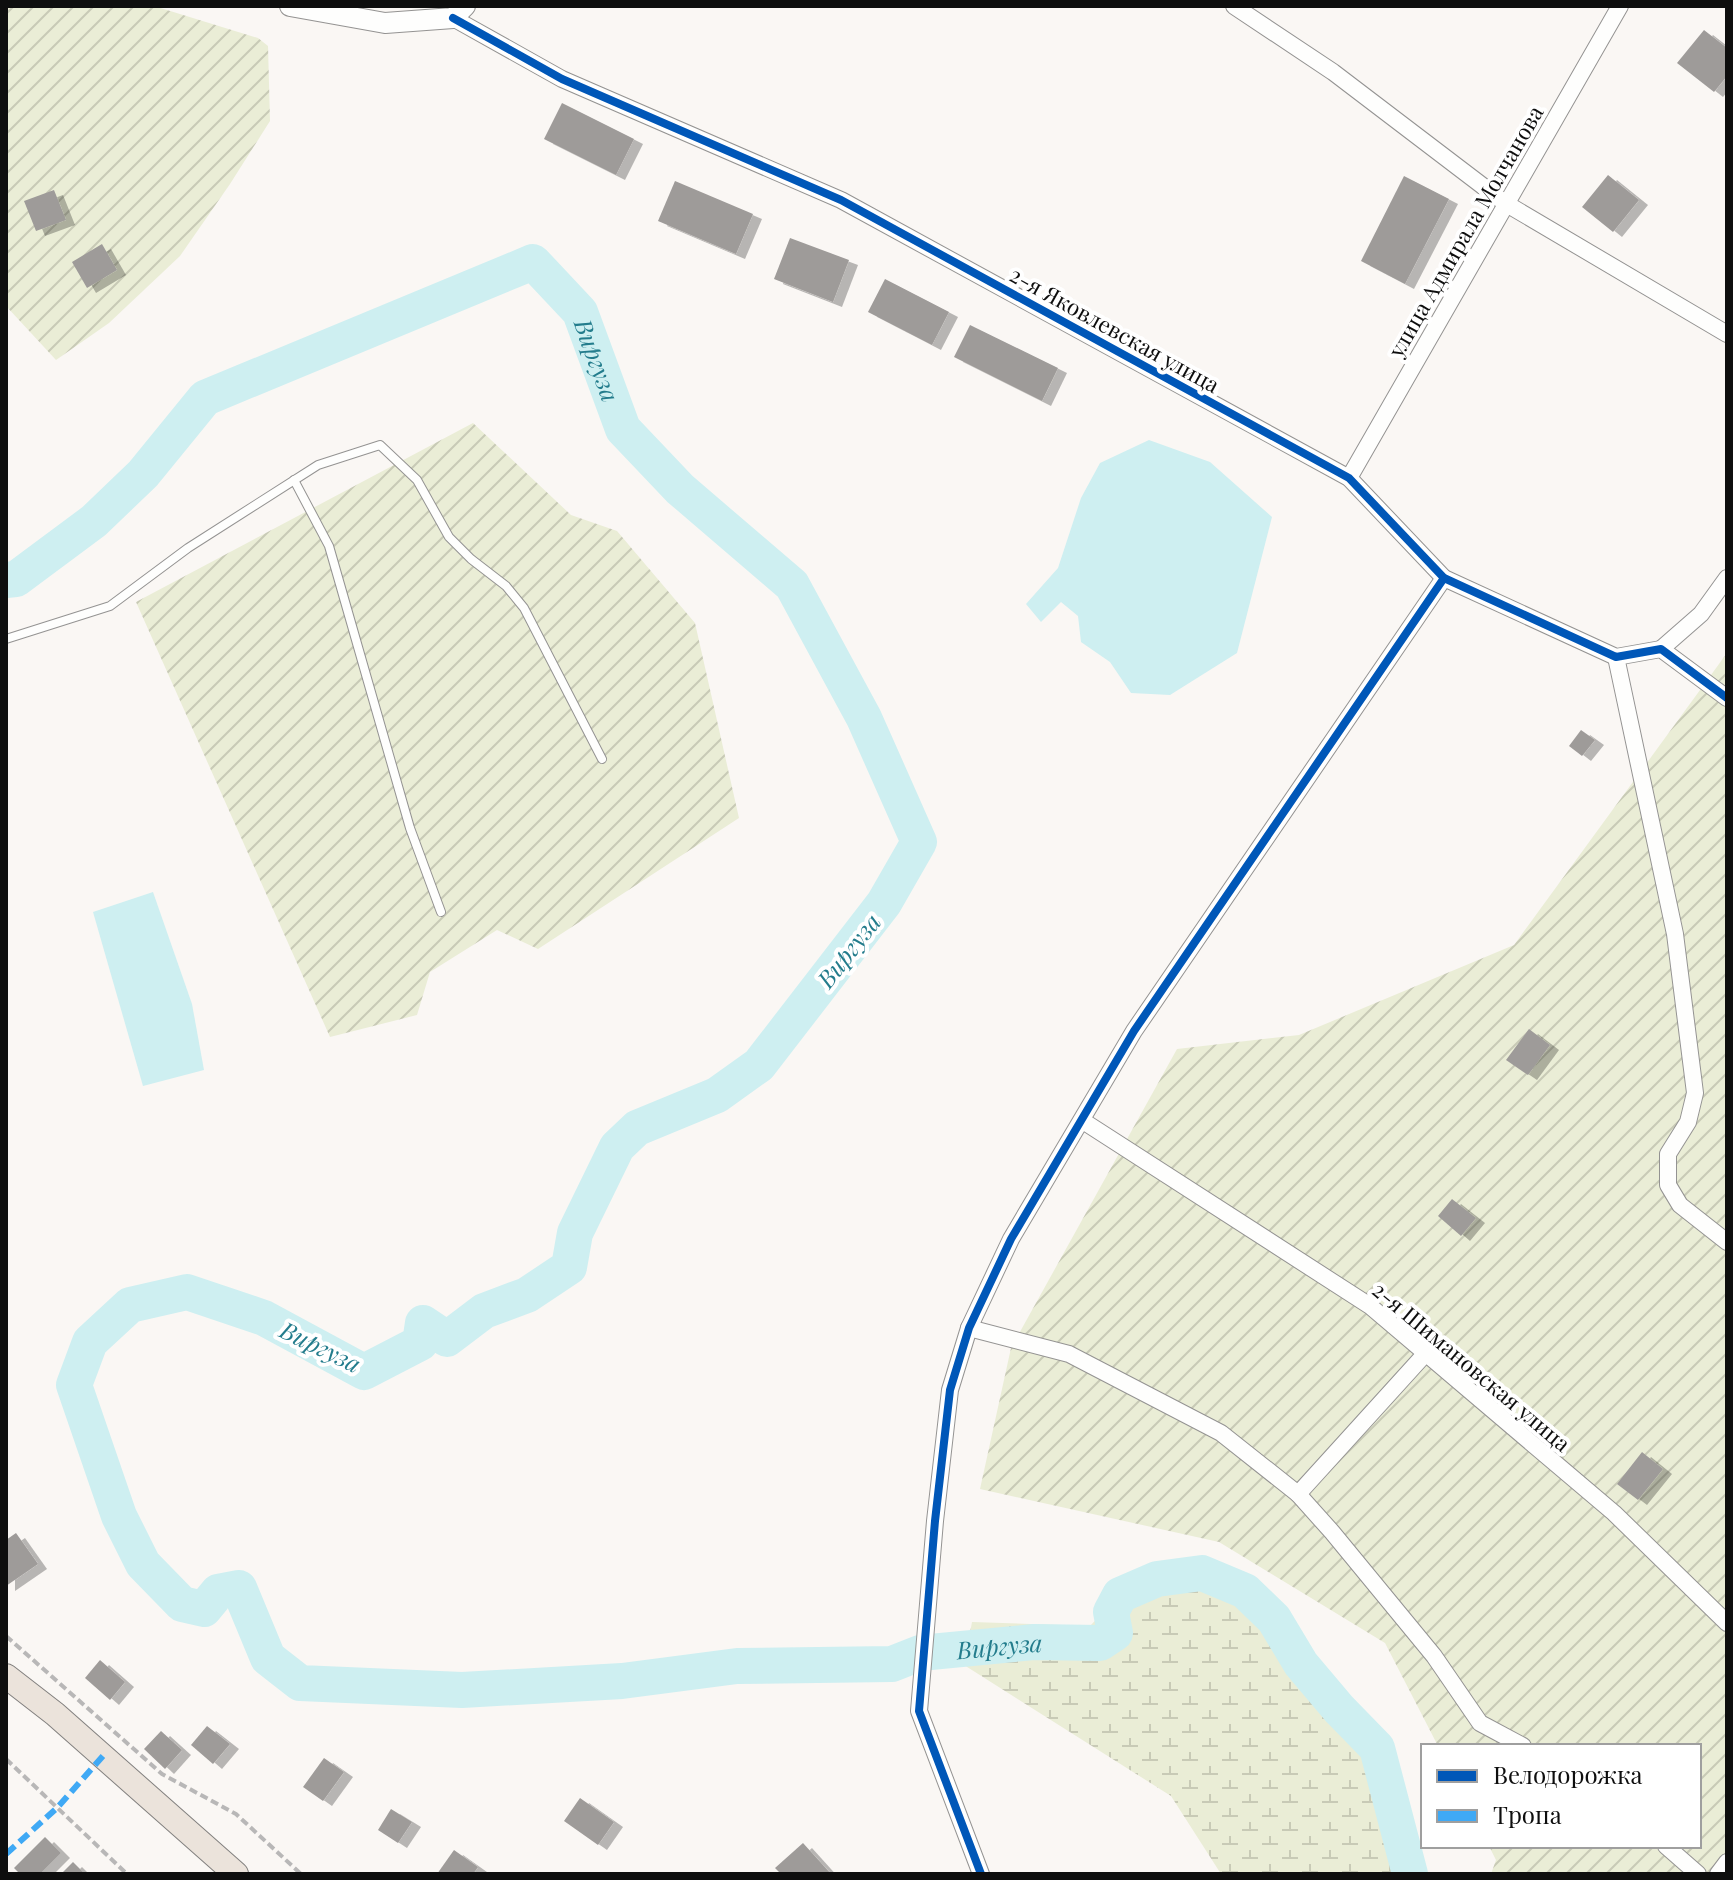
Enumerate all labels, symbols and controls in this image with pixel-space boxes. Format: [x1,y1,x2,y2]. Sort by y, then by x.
street label: улица Адмирала Молчанова [1380,100,1549,363]
street label: 2-я Яковлевская улица [1005,259,1225,399]
water label: Виргуза [567,313,627,406]
water label: Виргуза [808,906,887,995]
street label: 2-я Шимановская улица [1367,1274,1577,1458]
water label: Виргуза [274,1312,367,1379]
water label: Виргуза [954,1626,1043,1665]
legend [1421,1744,1701,1848]
text: Велодорожка [1493,1758,1643,1790]
text: Тропа [1493,1798,1562,1830]

